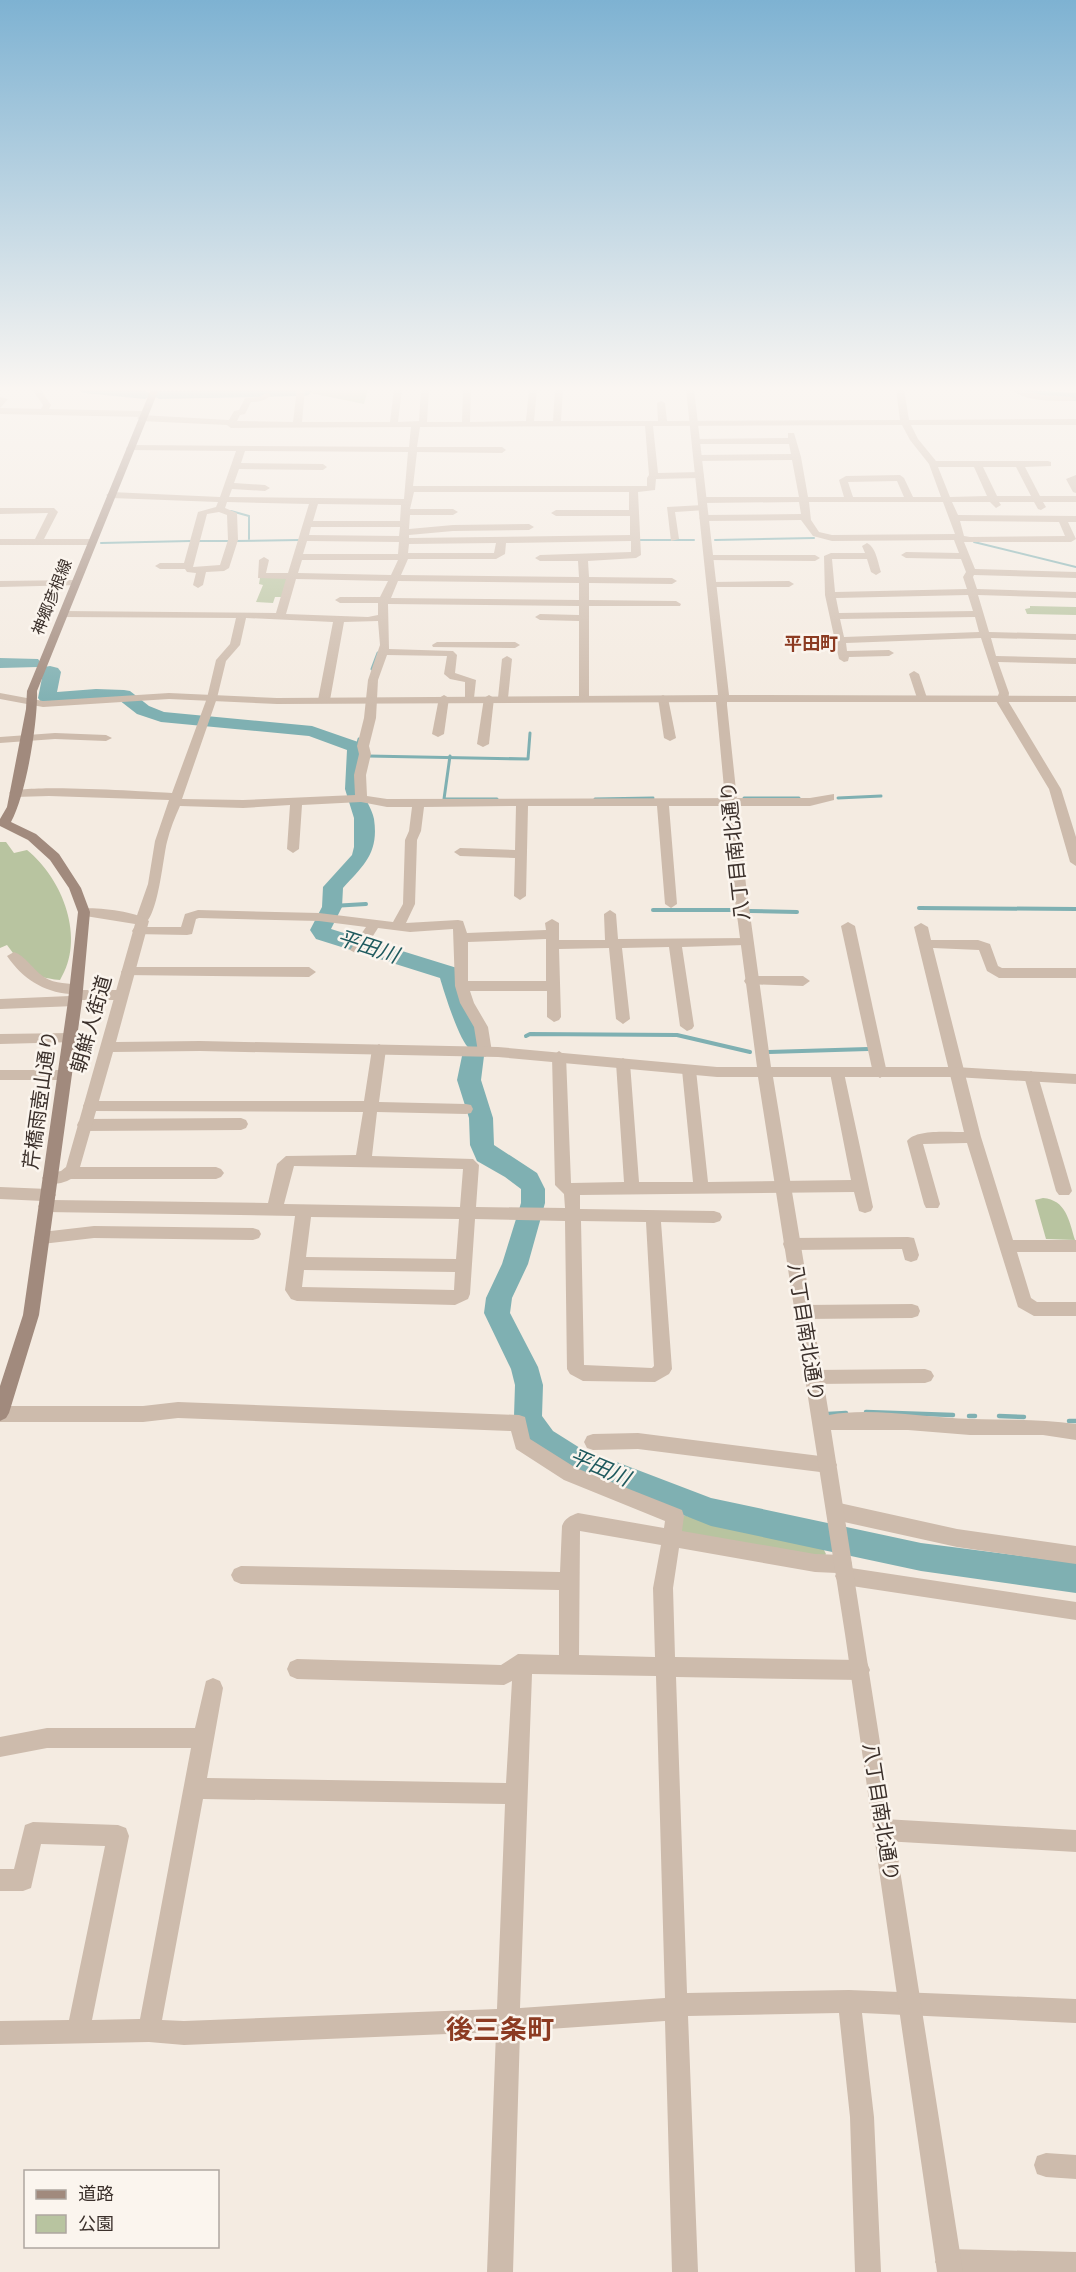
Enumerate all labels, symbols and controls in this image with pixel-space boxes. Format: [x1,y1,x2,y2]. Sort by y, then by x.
street label: 神郷彦根線 [29,557,75,637]
district label: 平田町 [784,634,838,654]
street label: 八丁目南北通り [717,780,753,922]
water label: 平田川 [334,925,403,967]
street label: 朝鮮人街道 [67,973,115,1075]
street label: 芹橋雨壺山通り [19,1029,61,1171]
street label: 八丁目南北通り [784,1261,828,1403]
water label: 平田川 [567,1444,635,1491]
street label: 八丁目南北通り [859,1741,903,1883]
district label: 後三条町 [446,2015,554,2045]
legend [24,2170,219,2248]
text: 道路 [78,2184,114,2204]
text: 公園 [78,2214,114,2234]

